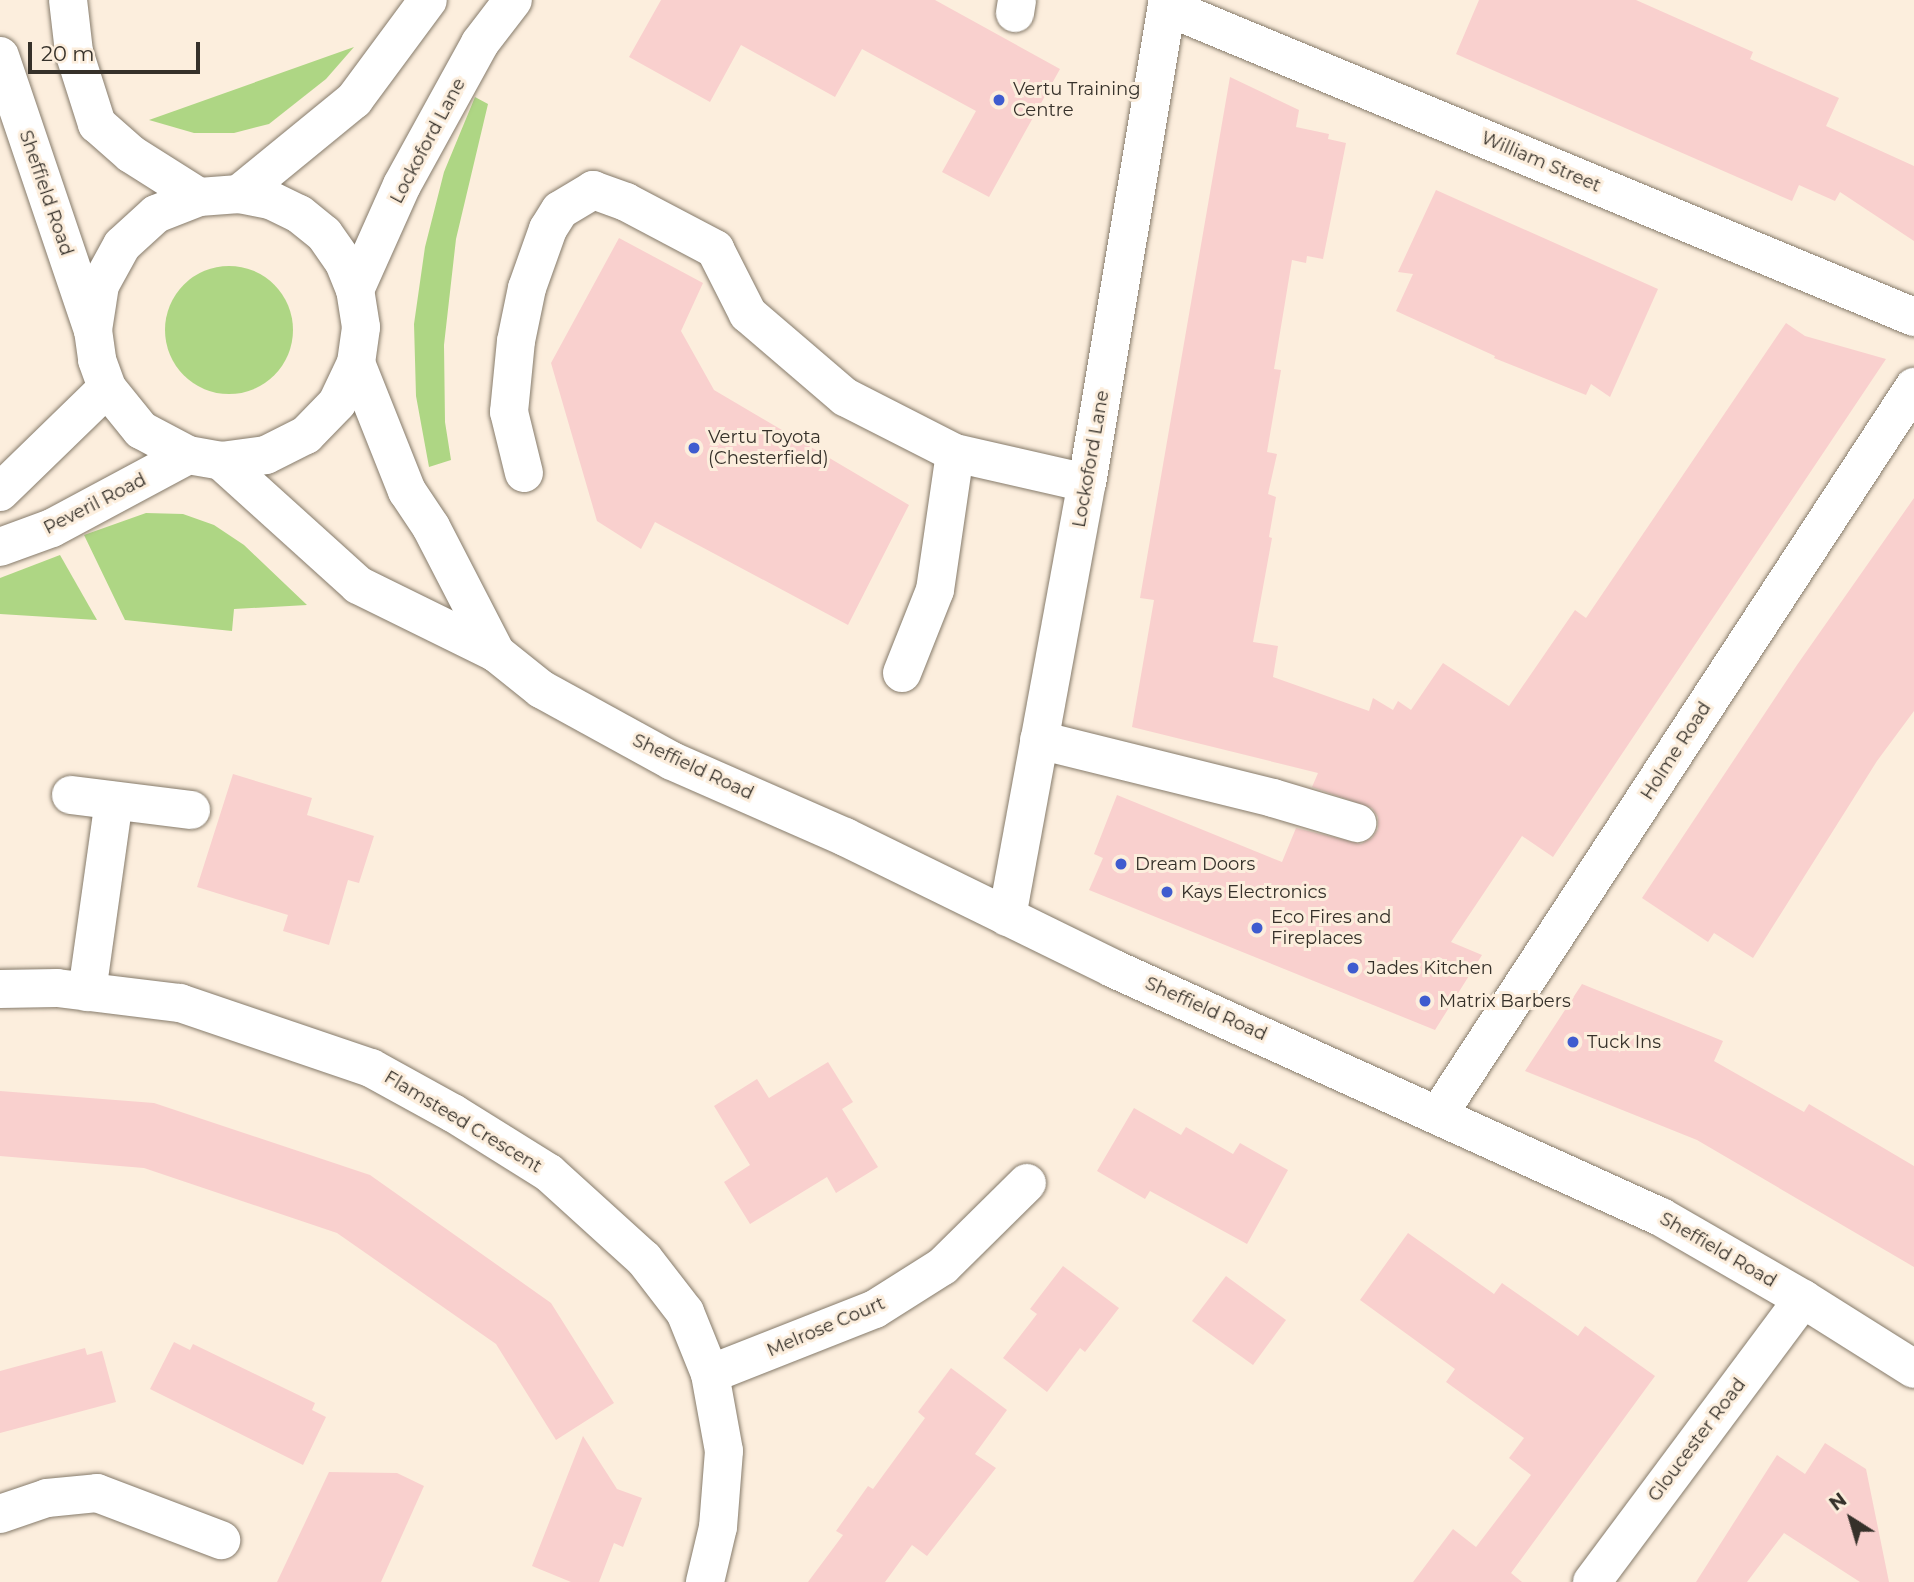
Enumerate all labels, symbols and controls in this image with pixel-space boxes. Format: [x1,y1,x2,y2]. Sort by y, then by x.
scale bar [32,28,203,72]
text: 20 m [41,41,95,66]
street label: Lockoford Lane [386,75,470,207]
place label: Vertu Training Centre [1013,79,1141,122]
marker: Vertu Training Centre [991,92,1007,108]
street label: William Street [1478,127,1604,197]
street label: Sheffield Road [14,128,78,258]
street label: Lockoford Lane [1068,389,1114,529]
place label: Vertu Toyota (Chesterfield) [708,427,829,470]
marker: Vertu Toyota (Chesterfield) [686,440,702,456]
street label: Peveril Road [40,469,150,539]
street label: Holme Road [1636,698,1716,804]
street label: Sheffield Road [629,730,757,804]
place label: Dream Doors [1135,853,1255,875]
marker: Dream Doors [1113,856,1129,872]
place label: Kays Electronics [1181,881,1326,903]
marker: Kays Electronics [1159,884,1175,900]
place label: Eco Fires and Fireplaces [1271,907,1391,950]
marker: Eco Fires and Fireplaces [1249,920,1265,936]
place label: Jades Kitchen [1367,957,1493,979]
marker: Jades Kitchen [1345,960,1361,976]
street label: Sheffield Road [1142,973,1270,1045]
place label: Matrix Barbers [1439,990,1571,1012]
marker: Matrix Barbers [1417,993,1433,1009]
place label: Tuck Ins [1587,1031,1661,1053]
marker: Tuck Ins [1565,1034,1581,1050]
street label: Flamsteed Crescent [380,1066,546,1178]
street label: Sheffield Road [1656,1208,1780,1292]
street label: Melrose Court [764,1292,888,1362]
street label: Gloucester Road [1644,1374,1750,1506]
north arrow [1816,1484,1886,1554]
text: N [1825,1488,1851,1516]

